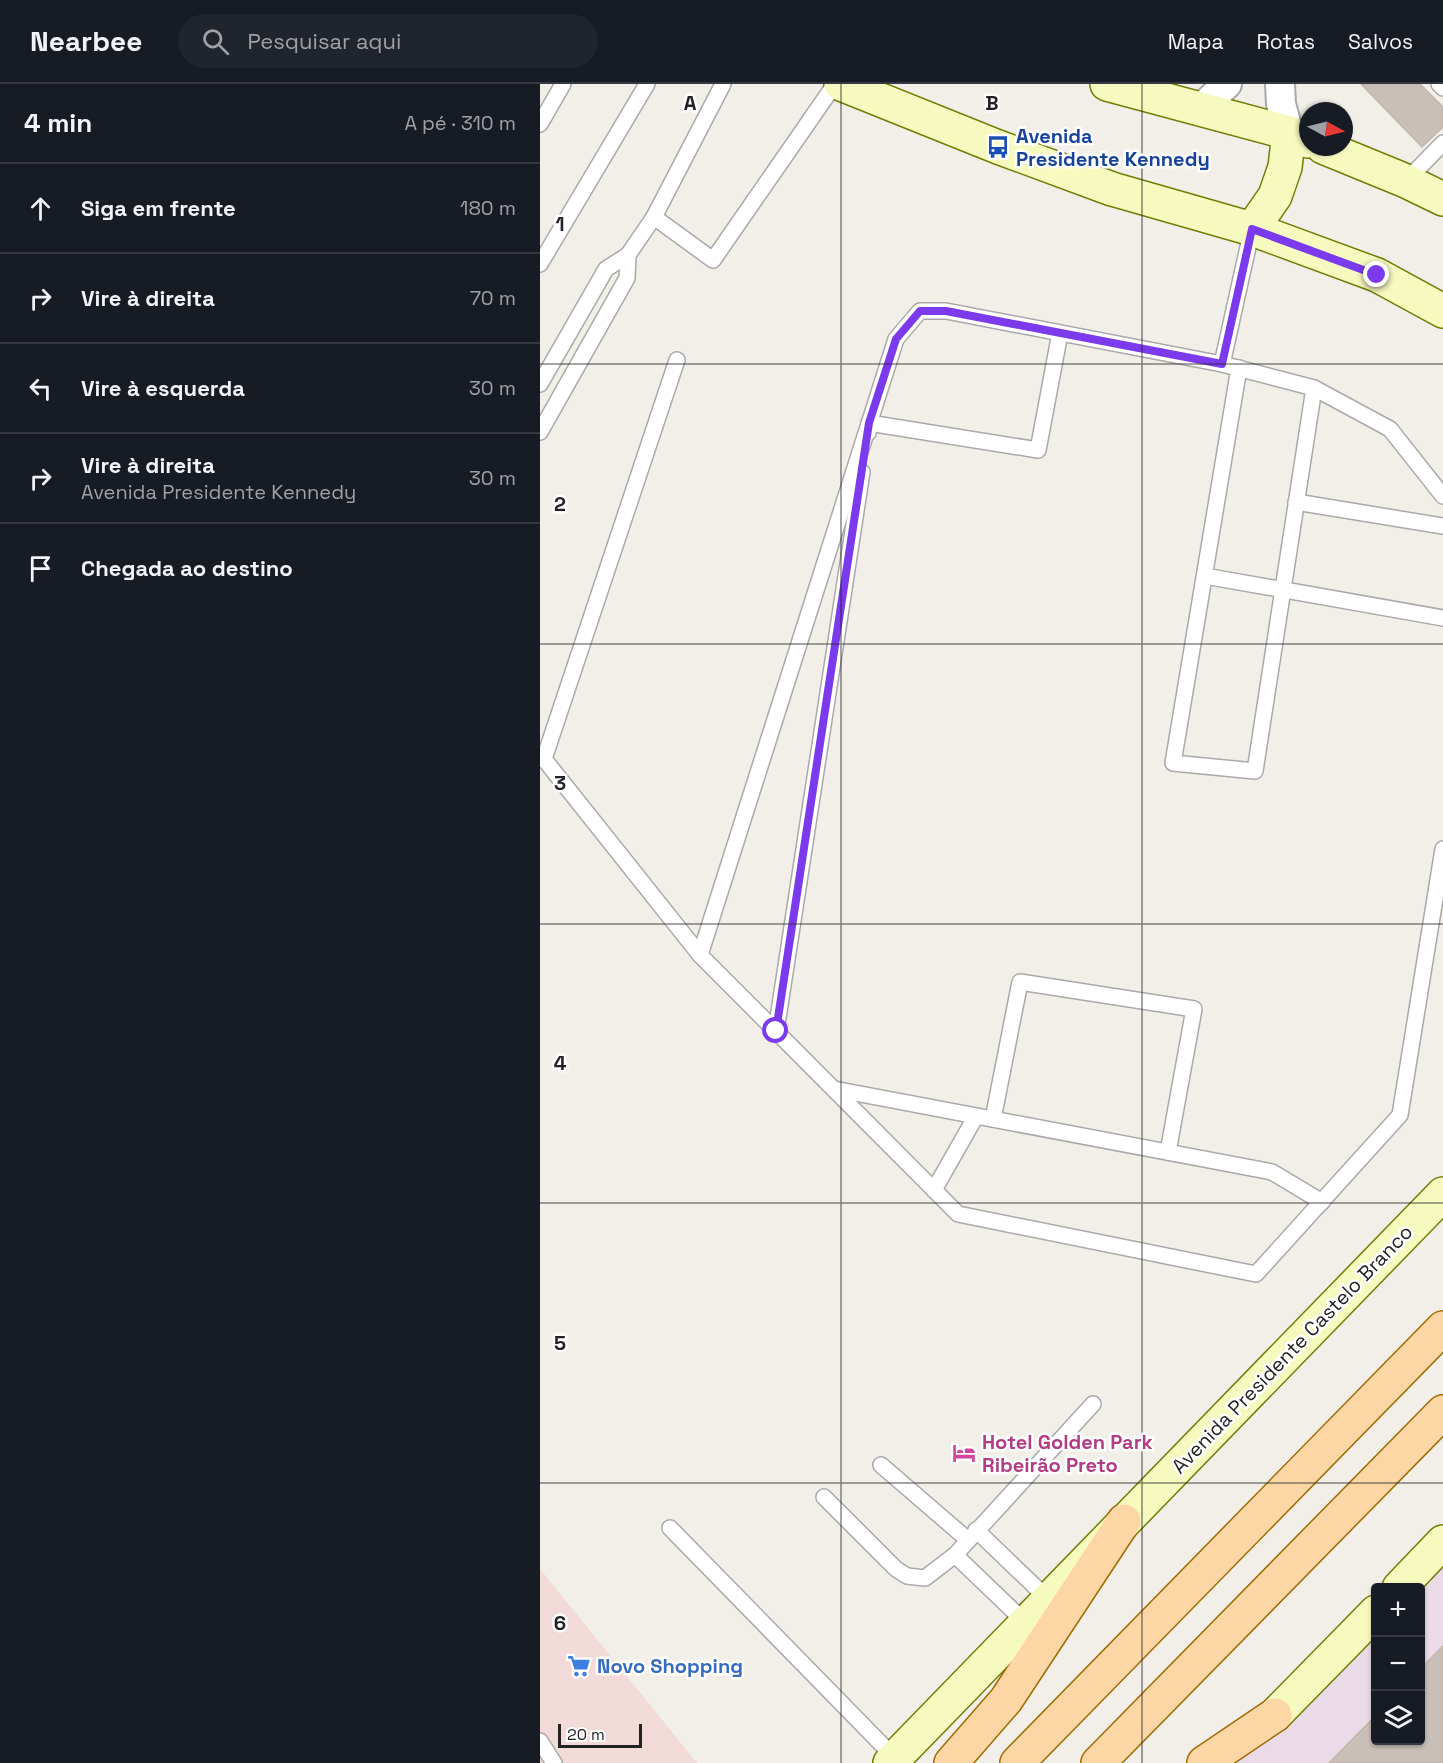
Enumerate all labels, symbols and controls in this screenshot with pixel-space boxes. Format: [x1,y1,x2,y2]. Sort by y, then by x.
search box [178,14,598,68]
text: Nearbee [30,23,142,59]
icon: search [199,25,232,58]
text: Pesquisar aqui [247,27,401,55]
text: Mapa [1168,28,1223,55]
text: Rotas [1256,28,1315,55]
text: Salvos [1348,28,1413,55]
text: A [684,90,697,116]
text: B [985,90,999,116]
north arrow [1299,102,1353,156]
text: 4 min [24,106,92,140]
text: A pé · 310 m [404,110,516,136]
place label: Avenida Presidente Kennedy [1016,123,1210,172]
bus stop icon: Avenida Presidente Kennedy [985,134,1011,160]
icon: ahead [24,192,57,225]
text: Siga em frente [81,194,236,222]
text: 180 m [460,195,516,221]
text: 1 [555,211,565,237]
route end [1363,261,1389,287]
icon: right [24,282,57,315]
text: Vire à direita [81,284,215,312]
text: 70 m [470,285,516,311]
icon: left [24,372,57,405]
text: Vire à esquerda [81,374,245,402]
text: 30 m [469,375,516,401]
text: Vire à direita [81,451,215,479]
icon: right [24,462,57,495]
text: 30 m [469,465,516,491]
text: Avenida Presidente Kennedy [81,479,356,505]
text: 2 [554,491,566,517]
icon: arrive [24,552,57,585]
text: Chegada ao destino [81,554,293,582]
text: 3 [554,770,566,796]
route start [762,1017,788,1043]
text: 4 [554,1050,567,1076]
street label: Avenida Presidente Castelo Branco [1166,1219,1418,1479]
text: 5 [554,1330,566,1356]
place label: Hotel Golden Park Ribeirão Preto [982,1429,1153,1478]
hotel icon: Hotel Golden Park Ribeirão Preto [951,1440,977,1466]
map controls [1371,1583,1425,1745]
button: + [1371,1583,1425,1637]
text: 6 [554,1610,566,1636]
button: − [1371,1637,1425,1691]
supermarket icon: Novo Shopping [566,1653,592,1679]
place label: Novo Shopping [597,1653,743,1679]
button: layers [1371,1691,1425,1745]
scale bar [558,1721,642,1748]
text: 20 m [567,1724,605,1745]

